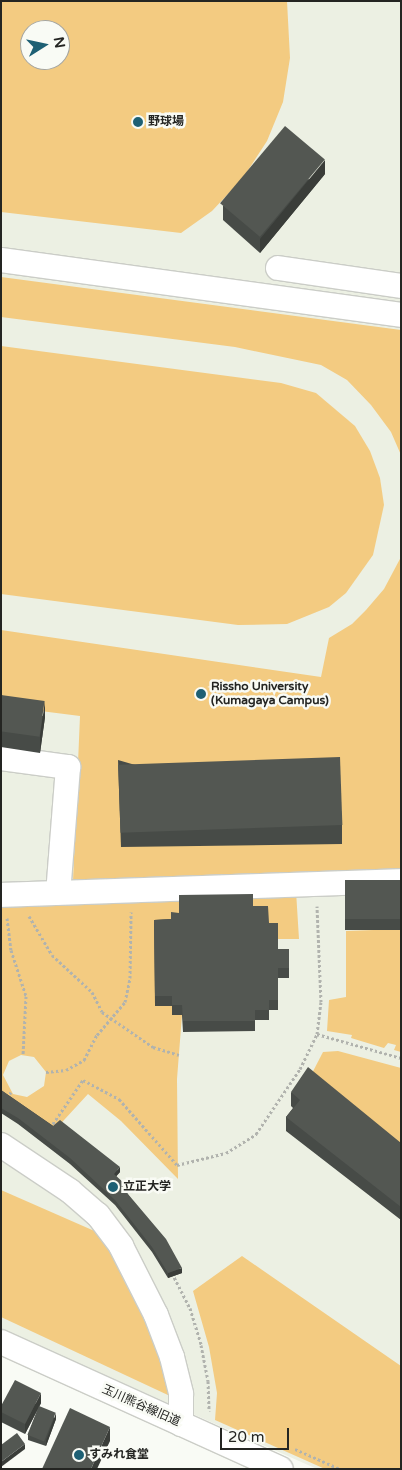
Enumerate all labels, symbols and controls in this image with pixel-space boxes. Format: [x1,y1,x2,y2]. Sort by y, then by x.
north arrow [20,20,70,70]
text: N [50,35,69,49]
place label: 野球場 [148,115,184,129]
marker: 野球場 [132,116,144,128]
place label: Rissho University (Kumagaya Campus) [211,680,329,708]
marker: Rissho University (Kumagaya Campus) [195,688,207,700]
place label: 立正大学 [123,1180,171,1194]
marker: 立正大学 [107,1181,119,1193]
street label: 玉川熊谷線旧道 [100,1382,182,1430]
scale bar [222,1418,291,1450]
text: 20 m [228,1428,265,1446]
place label: すみれ食堂 [89,1448,149,1462]
marker: すみれ食堂 [73,1449,85,1461]

